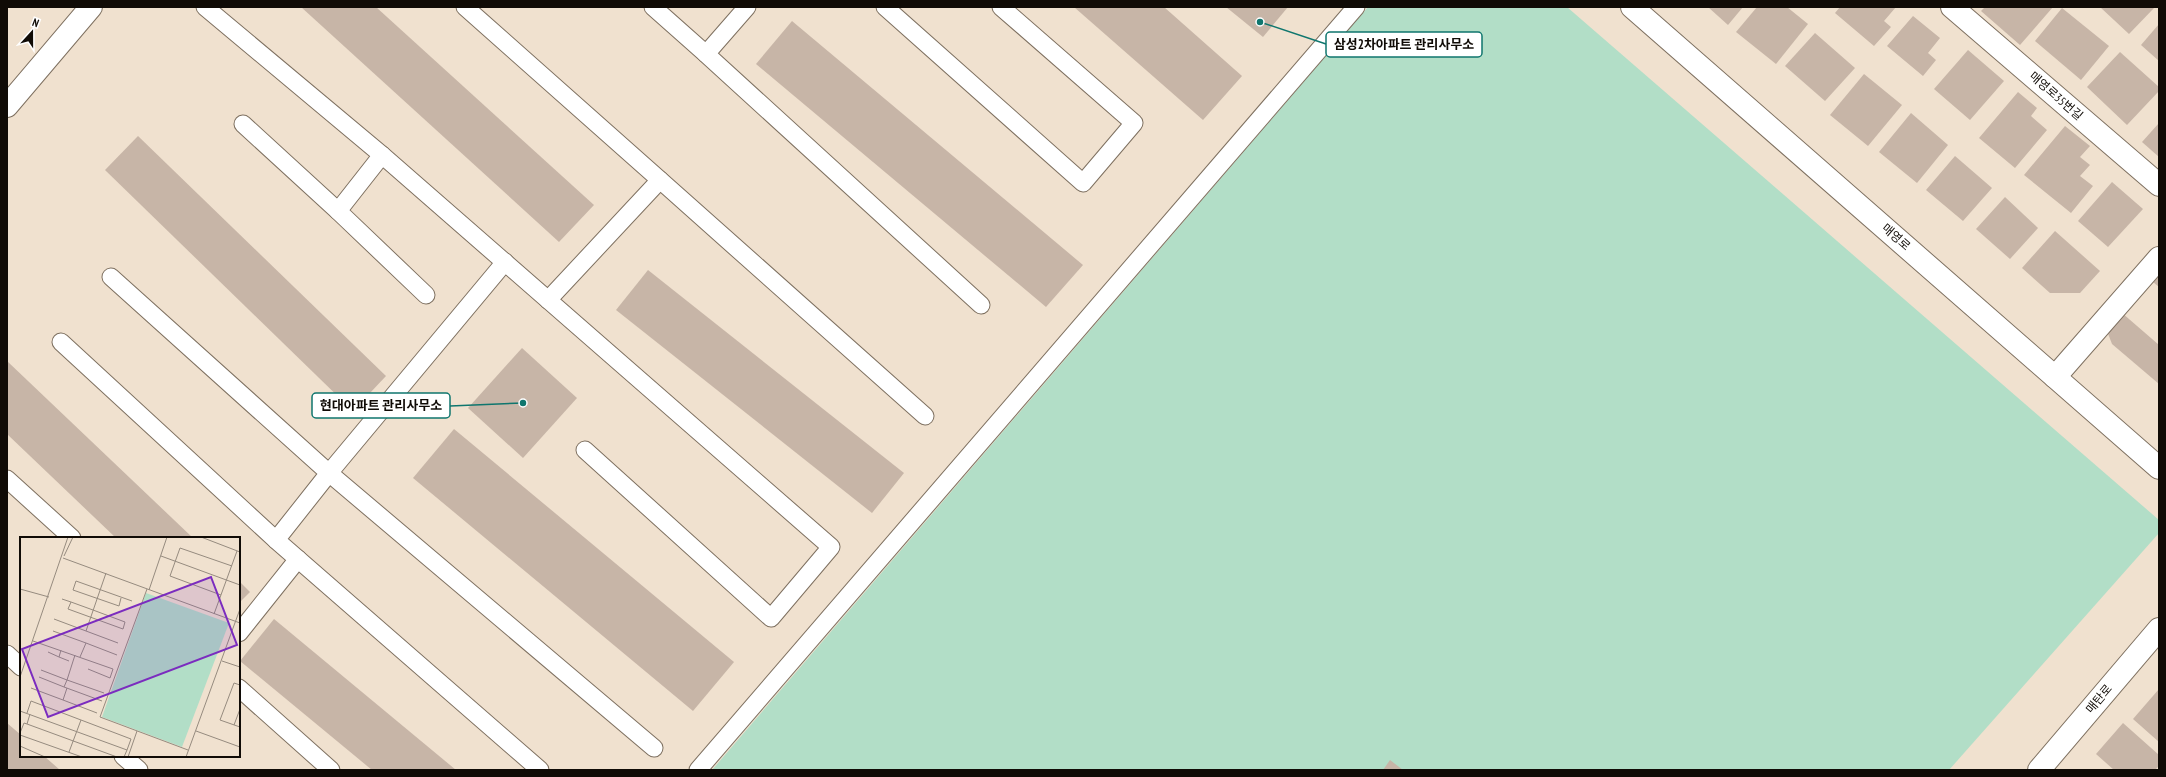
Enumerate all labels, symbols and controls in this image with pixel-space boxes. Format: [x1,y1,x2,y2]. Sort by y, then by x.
north arrow [12,12,52,52]
text: N [30,15,41,30]
callout: 삼성2차아파트 관리사무소 [1326,32,1482,57]
text: 삼성2차아파트 관리사무소 [1334,36,1474,53]
street label: 매영로35번길 [2026,68,2086,123]
street label: 매영로 [1879,220,1914,253]
callout: 현대아파트 관리사무소 [312,393,450,418]
text: 현대아파트 관리사무소 [320,397,442,414]
inset map [20,537,240,757]
street label: 매탄로 [2082,681,2115,716]

